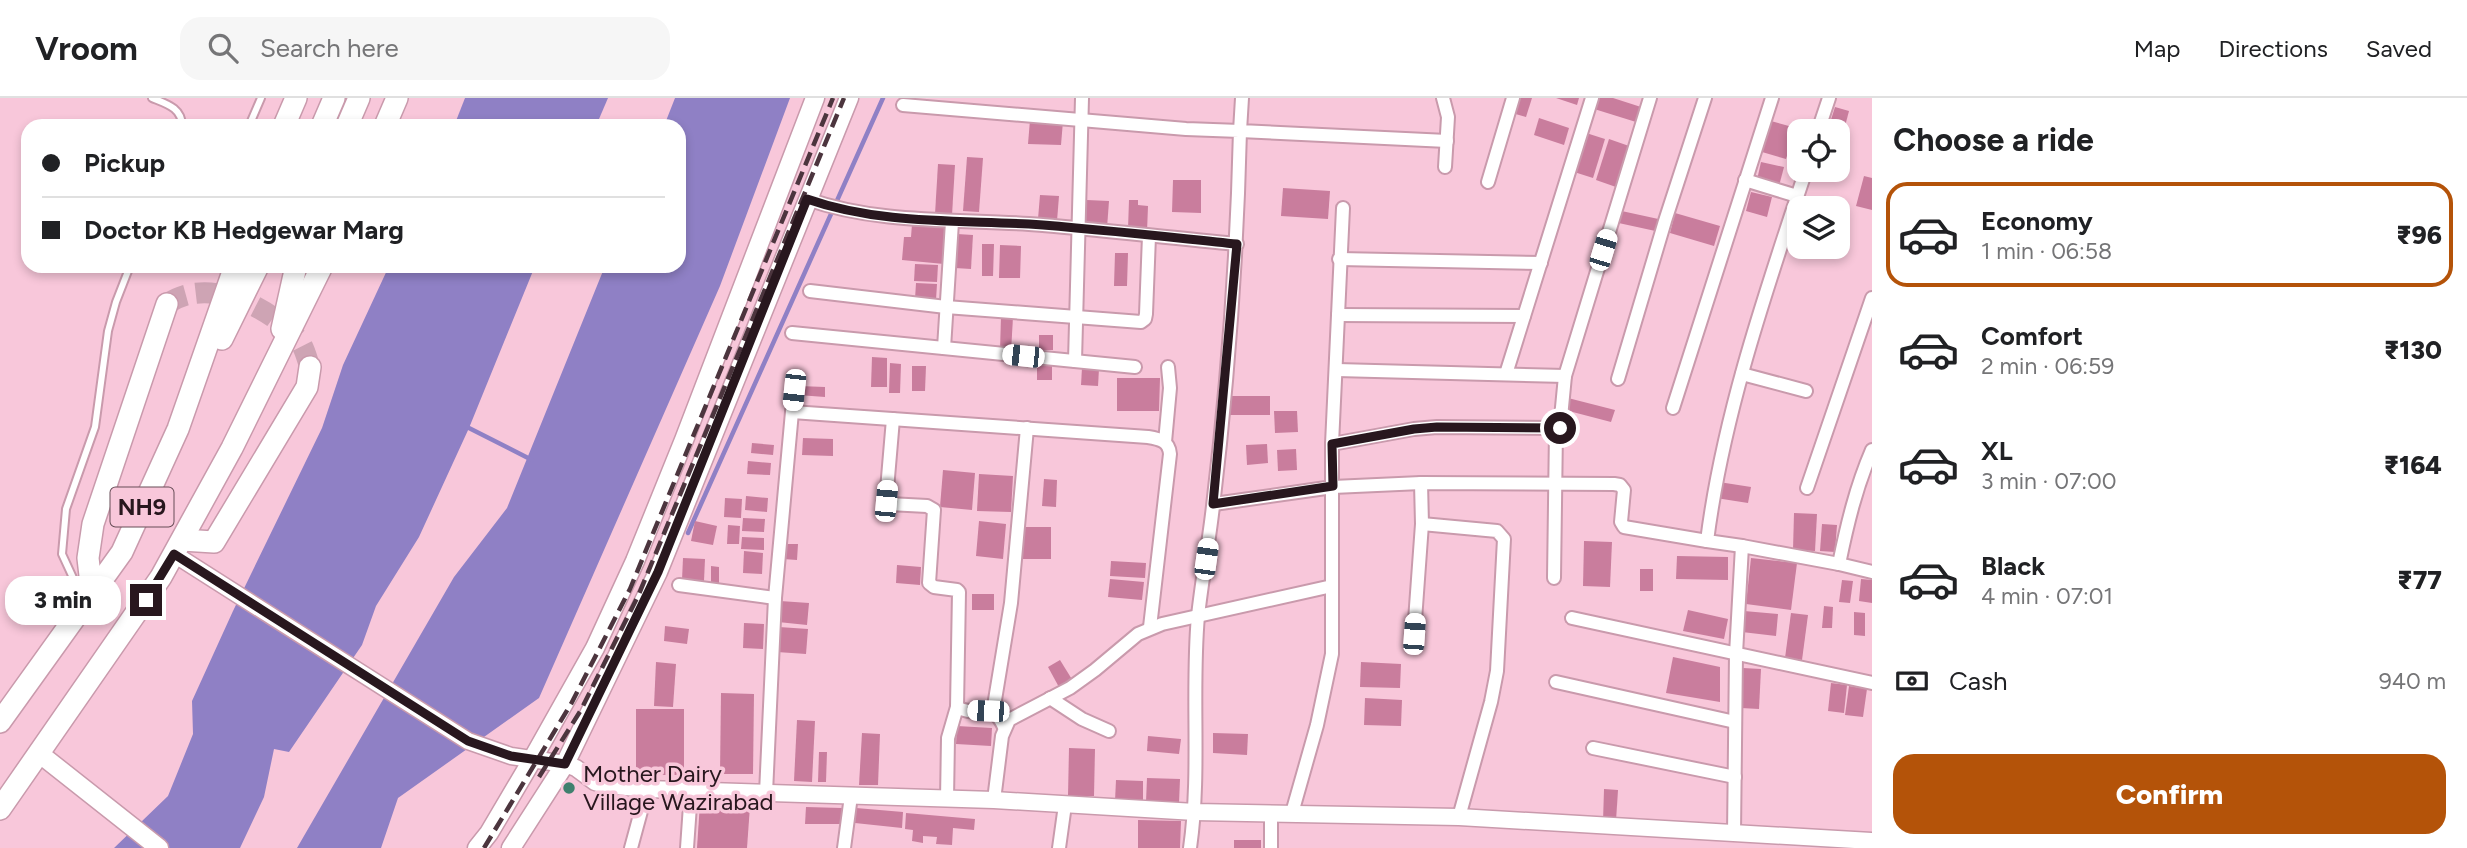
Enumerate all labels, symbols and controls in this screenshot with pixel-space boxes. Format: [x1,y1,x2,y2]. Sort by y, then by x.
search box [180,17,670,80]
text: Vroom [35,29,138,68]
icon: search [204,29,242,67]
text: Search here [260,32,399,64]
text: Map [2134,34,2180,63]
text: Directions [2218,34,2328,63]
text: Saved [2366,34,2432,63]
map controls [1787,119,1850,259]
button: locate [1787,119,1850,182]
text: Choose a ride [1893,121,2094,159]
text: Pickup [84,147,165,179]
button: layers [1787,196,1850,259]
icon: car [1897,203,1960,266]
text: Economy [1981,205,2093,237]
text: Doctor KB Hedgewar Marg [84,214,404,246]
text: ₹96 [2396,219,2442,251]
car [1587,227,1620,273]
text: 1 min · 06:58 [1981,237,2112,265]
icon: car [1897,318,1960,381]
text: Comfort [1981,320,2083,352]
text: ₹130 [2384,334,2442,366]
car [1002,343,1045,369]
text: 2 min · 06:59 [1981,352,2114,380]
car [782,368,807,412]
route start [1544,412,1576,444]
icon: car [1897,433,1960,496]
text: XL [1981,435,2013,467]
text: ₹164 [2384,449,2442,481]
text: 3 min · 07:00 [1981,467,2117,495]
car [874,479,899,523]
road number: NH9 [110,488,174,526]
car [1193,537,1220,581]
icon: car [1897,548,1960,611]
text: Black [1981,550,2045,582]
text: ₹77 [2397,564,2442,596]
callout: 3 min [6,575,122,624]
text: 4 min · 07:01 [1981,582,2113,610]
route end [130,584,162,616]
text: 3 min [34,586,92,614]
car [1403,612,1426,656]
icon: cash [1893,662,1931,700]
text: Cash [1949,665,2008,697]
text: 940 m [2379,667,2446,695]
car [967,700,1010,722]
button: Confirm [1893,754,2446,834]
place label: Mother Dairy Village Wazirabad [583,759,774,816]
marker: Mother Dairy Village Wazirabad [561,780,577,796]

